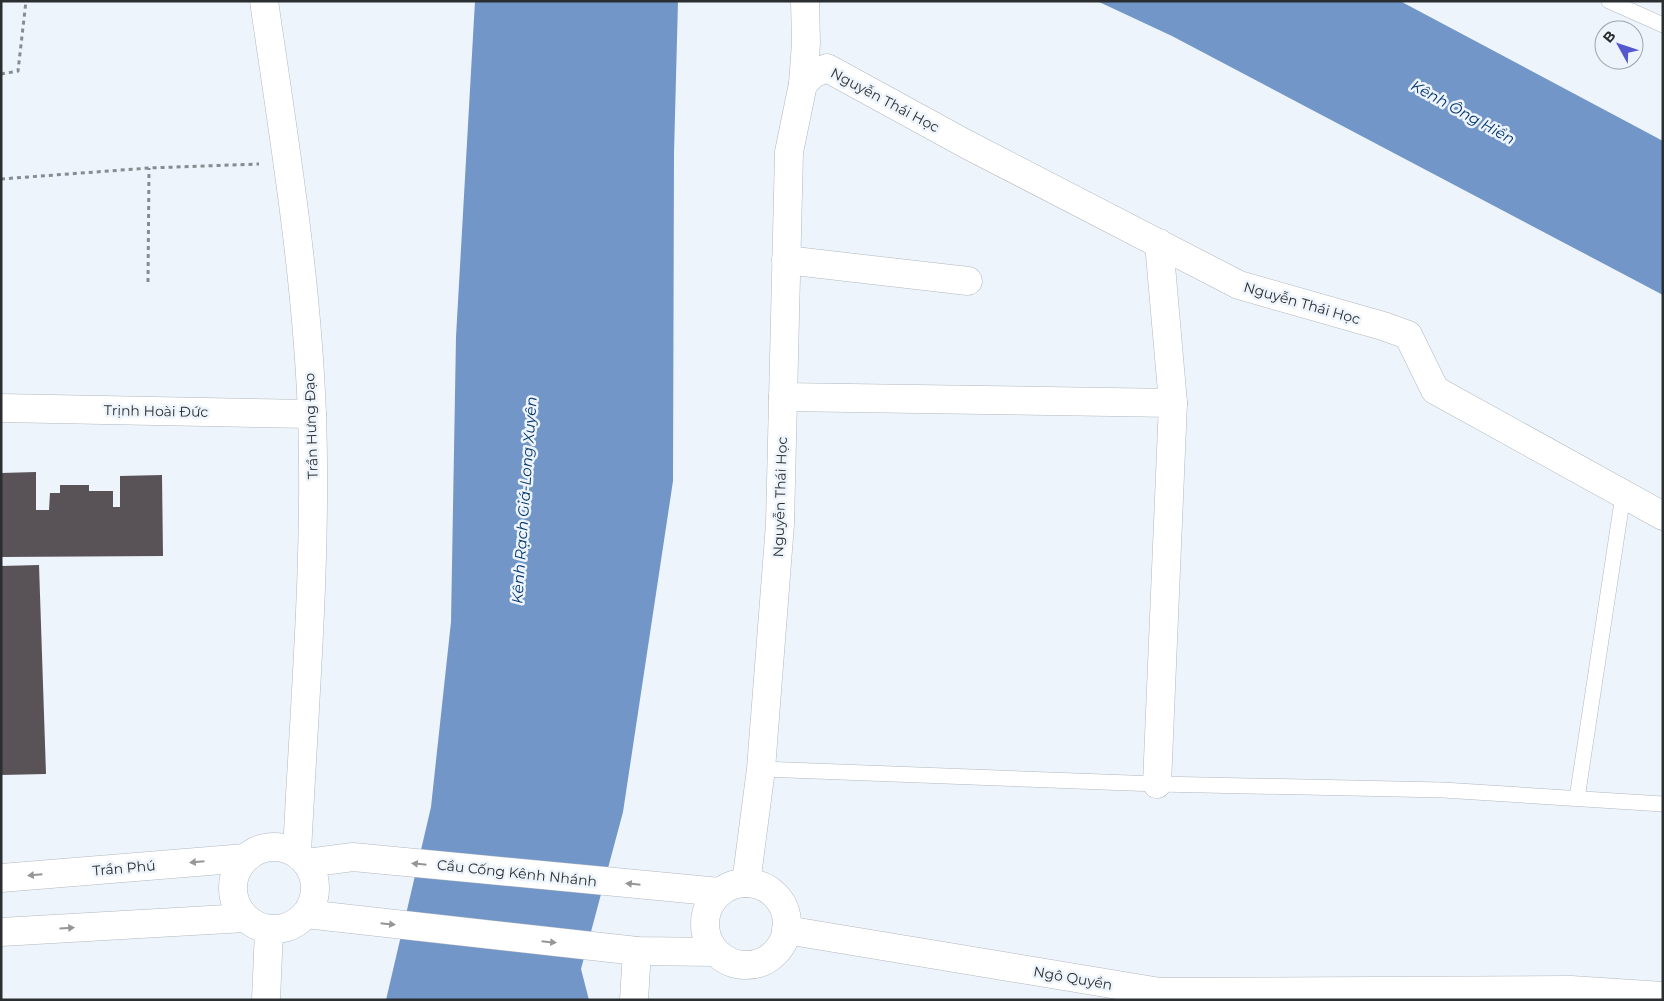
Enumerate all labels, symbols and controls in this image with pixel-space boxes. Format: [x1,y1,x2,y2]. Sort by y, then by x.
north arrow [1594,20,1644,70]
text: B [1599,27,1620,47]
street label: Nguyễn Thái Học [828,64,943,136]
water label: Kênh Ông Hiển [1408,76,1518,148]
street label: Nguyễn Thái Học [1242,278,1363,328]
street label: Trần Hưng Đạo [300,372,322,479]
water label: Kênh Rạch Giá-Long Xuyên [507,396,541,604]
street label: Trịnh Hoài Đức [104,401,208,421]
street label: Nguyễn Thái Học [769,436,791,558]
street label: Trần Phú [92,856,156,880]
street label: Cầu Cống Kênh Nhánh [436,856,598,890]
one-way arrow [189,858,205,866]
one-way arrow [411,859,427,867]
one-way arrow [27,872,43,880]
one-way arrow [625,880,641,888]
one-way arrow [380,920,396,928]
one-way arrow [60,924,76,932]
one-way arrow [542,938,558,946]
street label: Ngô Quyền [1032,962,1114,994]

